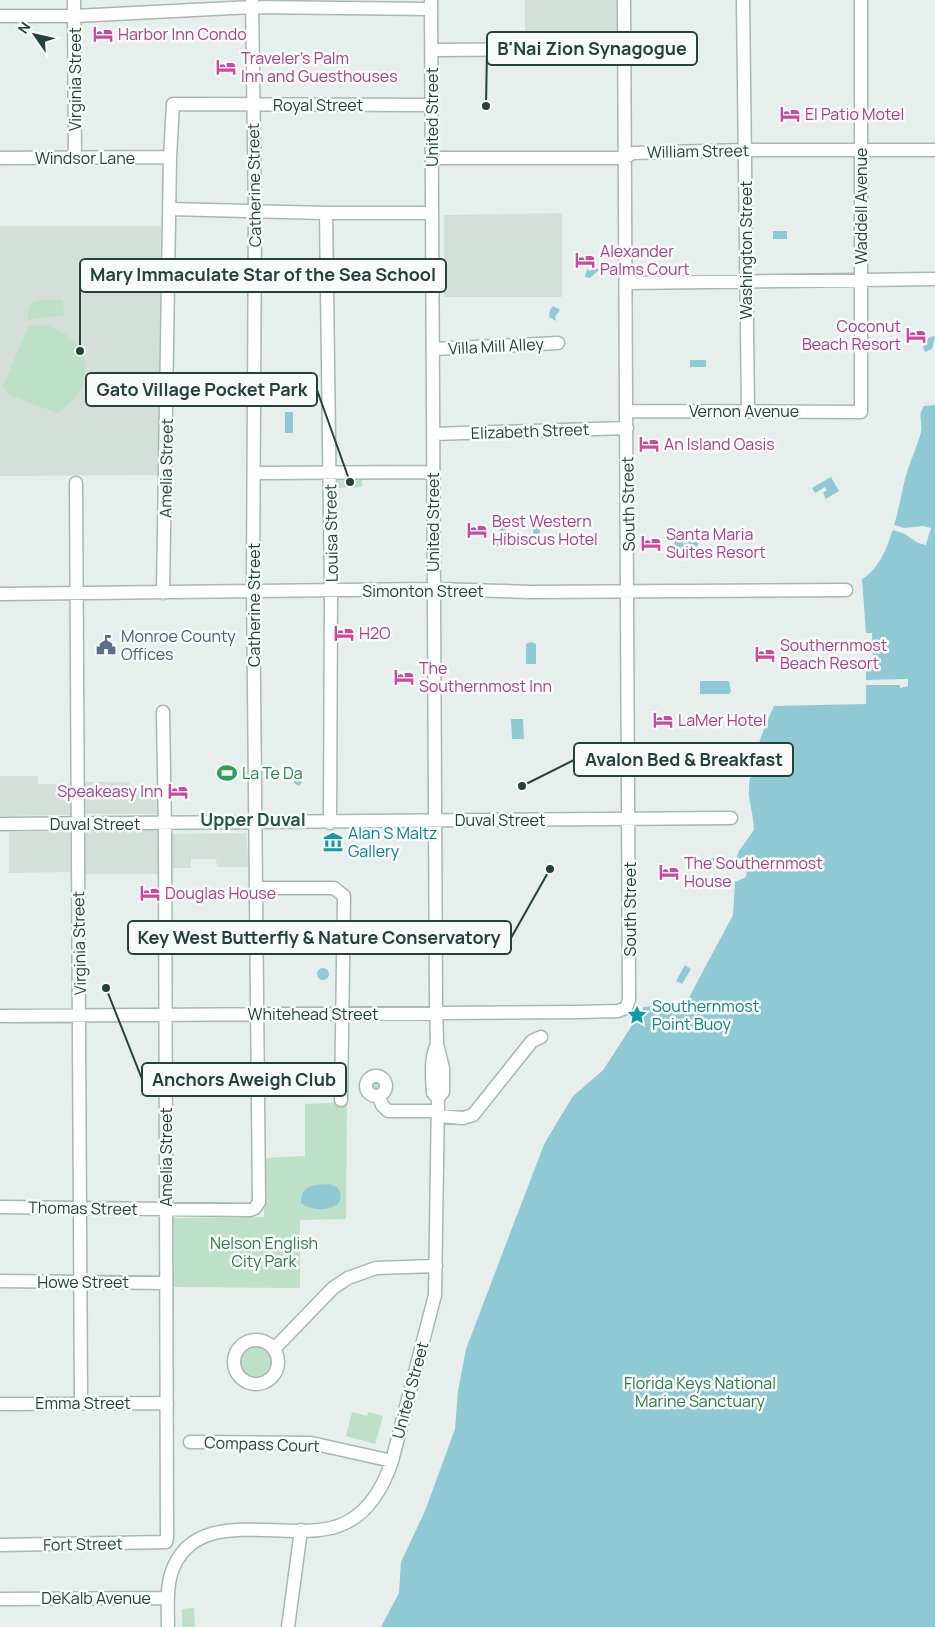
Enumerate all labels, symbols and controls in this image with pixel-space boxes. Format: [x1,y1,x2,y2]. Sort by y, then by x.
north arrow [10,10,60,60]
text: N [13,18,34,37]
hotel icon: Harbor Inn Condo [92,23,114,45]
place label: Harbor Inn Condo [118,23,247,45]
street label: Virginia Street [64,27,86,131]
callout: B'Nai Zion Synagogue [487,32,697,65]
text: B'Nai Zion Synagogue [497,36,687,60]
place label: Traveler's Palm Inn and Guesthouses [241,47,398,87]
hotel icon: Traveler's Palm Inn and Guesthouses [215,56,237,78]
street label: United Street [421,67,443,167]
street label: Royal Street [273,94,363,116]
hotel icon: El Patio Motel [779,103,801,125]
place label: El Patio Motel [805,103,904,125]
street label: Catherine Street [242,123,266,247]
street label: William Street [647,139,749,163]
street label: Windsor Lane [35,147,135,169]
street label: Waddell Avenue [850,148,872,264]
street label: Washington Street [735,181,757,320]
place label: Alexander Palms Court [600,240,690,280]
hotel icon: Alexander Palms Court [574,249,596,271]
callout: Mary Immaculate Star of the Sea School [80,259,446,292]
text: Mary Immaculate Star of the Sea School [90,262,436,286]
place label: Coconut Beach Resort [802,315,901,355]
hotel icon: Coconut Beach Resort [905,324,927,346]
street label: Villa Mill Alley [448,332,545,359]
callout: Gato Village Pocket Park [86,373,317,406]
text: Gato Village Pocket Park [97,377,309,401]
street label: Vernon Avenue [689,400,799,422]
street label: Amelia Street [154,418,178,518]
street label: Elizabeth Street [470,418,590,444]
hotel icon: An Island Oasis [638,433,660,455]
place label: An Island Oasis [664,433,775,455]
street label: South Street [616,456,640,552]
street label: United Street [422,472,444,572]
street label: Louisa Street [319,484,343,582]
place label: Best Western Hibiscus Hotel [492,510,598,550]
hotel icon: Best Western Hibiscus Hotel [466,519,488,541]
place label: Santa Maria Suites Resort [666,523,766,563]
hotel icon: Santa Maria Suites Resort [640,532,662,554]
street label: Catherine Street [243,543,265,667]
street label: Simonton Street [362,580,484,602]
hotel icon: H2O [333,622,355,644]
place label: H2O [359,622,391,644]
place label: Monroe County Offices [121,625,236,665]
public building icon: Monroe County Offices [95,634,117,656]
place label: Southernmost Beach Resort [780,634,887,674]
hotel icon: Southernmost Beach Resort [754,643,776,665]
place label: The Southernmost Inn [419,657,552,697]
hotel icon: The Southernmost Inn [393,666,415,688]
hotel icon: LaMer Hotel [652,709,674,731]
place label: LaMer Hotel [678,709,766,731]
callout: Avalon Bed & Breakfast [574,743,793,776]
text: Avalon Bed & Breakfast [585,747,783,771]
sports icon: La Te Da [216,762,238,784]
place label: La Te Da [242,762,303,784]
place label: Speakeasy Inn [57,780,163,802]
hotel icon: Speakeasy Inn [167,780,189,802]
district label: Upper Duval [200,807,306,831]
street label: Duval Street [455,809,545,831]
street label: Duval Street [50,813,140,835]
place label: Alan S Maltz Gallery [348,822,437,862]
museum icon: Alan S Maltz Gallery [322,831,344,853]
place label: The Southernmost House [684,852,823,892]
hotel icon: The Southernmost House [658,861,680,883]
street label: South Street [619,862,641,956]
hotel icon: Douglas House [139,882,161,904]
place label: Douglas House [165,882,276,904]
street label: Virginia Street [67,891,91,995]
callout: Key West Butterfly & Nature Conservatory [128,921,511,954]
text: Key West Butterfly & Nature Conservatory [138,925,500,949]
place label: Southernmost Point Buoy [652,995,759,1035]
street label: Whitehead Street [248,1003,378,1025]
place icon: Southernmost Point Buoy [626,1004,648,1026]
callout: Anchors Aweigh Club [142,1063,346,1096]
text: Anchors Aweigh Club [152,1067,336,1091]
street label: Amelia Street [155,1107,177,1207]
street label: Thomas Street [28,1196,138,1220]
park label: Nelson English City Park [210,1232,318,1272]
street label: Howe Street [37,1271,129,1293]
street label: United Street [386,1339,434,1441]
park label: Florida Keys National Marine Sanctuary [624,1372,776,1412]
street label: Emma Street [35,1392,131,1414]
street label: Compass Court [204,1431,320,1457]
street label: Fort Street [43,1532,123,1556]
street label: DeKalb Avenue [41,1587,151,1609]

